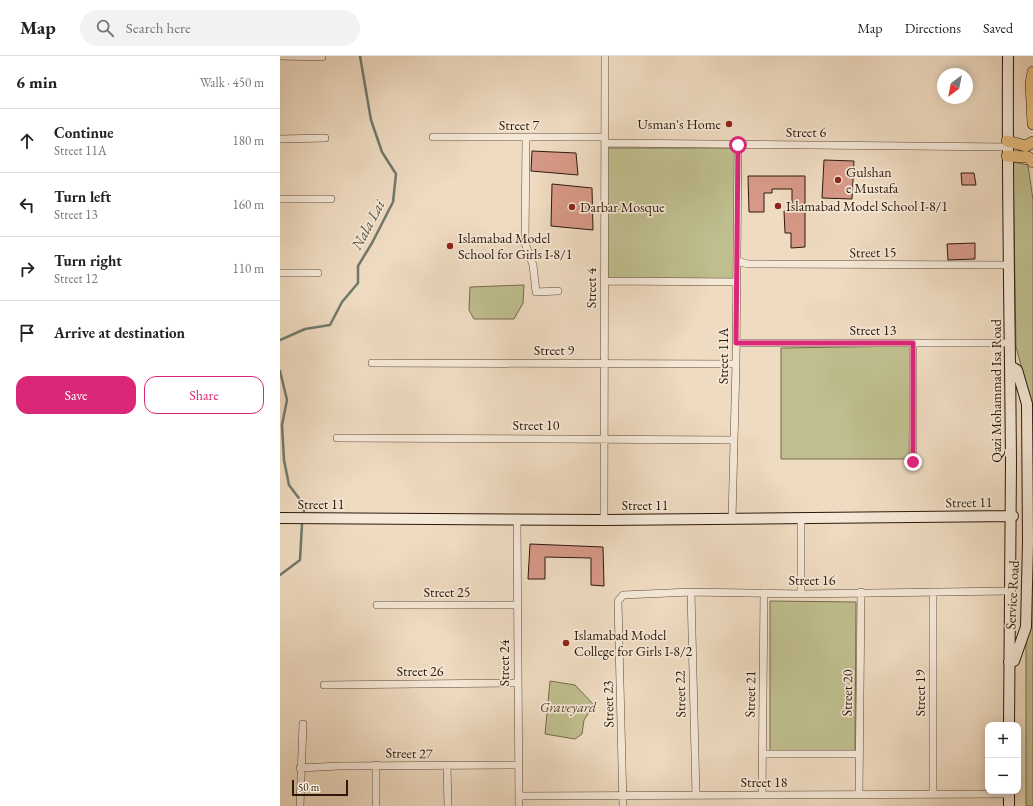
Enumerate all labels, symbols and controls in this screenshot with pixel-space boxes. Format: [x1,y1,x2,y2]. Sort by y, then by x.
search box [80,10,360,46]
text: Map [20,15,56,40]
icon: search [94,17,116,39]
text: Search here [126,18,191,37]
text: Map [857,19,883,37]
text: Directions [905,19,961,37]
text: Saved [983,19,1013,37]
north arrow [937,68,973,104]
text: 6 min [16,71,57,93]
text: Walk · 450 m [200,74,264,91]
place label: Usman's Home [638,115,722,133]
street label: Street 7 [499,116,539,134]
marker: Usman's Home [724,119,734,129]
text: Continue [54,123,114,142]
street label: Street 6 [786,123,826,141]
icon: ahead [16,130,38,152]
text: 180 m [233,132,264,149]
route start [729,136,747,154]
text: Street 11A [54,142,107,159]
place label: Gulshan e Mustafa [846,163,899,197]
marker: Gulshan e Mustafa [833,175,843,185]
text: Turn left [54,187,111,206]
icon: left [16,194,38,216]
text: 160 m [233,196,264,213]
water label: Nala Lai [346,196,389,254]
place label: Islamabad Model School I-8/1 [786,197,948,215]
place label: Darbar Mosque [580,198,665,216]
marker: Islamabad Model School I-8/1 [773,201,783,211]
marker: Darbar Mosque [567,202,577,212]
text: Street 13 [54,206,98,223]
place label: Islamabad Model School for Girls I-8/1 [458,229,572,263]
marker: Islamabad Model School for Girls I-8/1 [445,241,455,251]
street label: Street 15 [849,243,897,261]
text: Turn right [54,251,122,270]
icon: right [16,258,38,280]
text: 110 m [233,260,264,277]
street label: Street 4 [582,268,600,308]
text: Street 12 [54,270,98,287]
street label: Qazi Mohammad Isa Road [987,318,1005,463]
street label: Street 13 [850,321,897,339]
icon: arrive [16,322,38,344]
text: Arrive at destination [54,323,185,342]
street label: Street 11A [714,327,732,384]
street label: Street 9 [534,341,574,359]
button: Save [16,376,136,414]
button: Share [144,376,264,414]
street label: Street 10 [513,416,560,434]
route end [904,453,922,471]
street label: Street 11 [945,493,993,511]
street label: Street 11 [298,495,345,513]
street label: Street 11 [622,496,669,514]
street label: Service Road [1001,559,1023,630]
street label: Street 16 [789,571,836,589]
street label: Street 25 [424,583,471,601]
place label: Islamabad Model College for Girls I-8/2 [574,626,693,660]
marker: Islamabad Model College for Girls I-8/2 [561,638,571,648]
street label: Street 24 [495,639,513,687]
street label: Street 26 [397,662,444,680]
street label: Street 20 [838,669,856,717]
street label: Street 19 [911,669,929,717]
street label: Street 22 [671,670,689,718]
street label: Street 21 [741,670,759,718]
street label: Street 23 [599,680,617,728]
park label: Graveyard [540,698,597,716]
map controls [985,722,1021,794]
button: + [985,722,1021,758]
street label: Street 27 [385,744,433,762]
button: − [985,758,1021,794]
street label: Street 18 [741,773,788,791]
scale bar [292,778,348,797]
text: 50 m [298,780,319,794]

